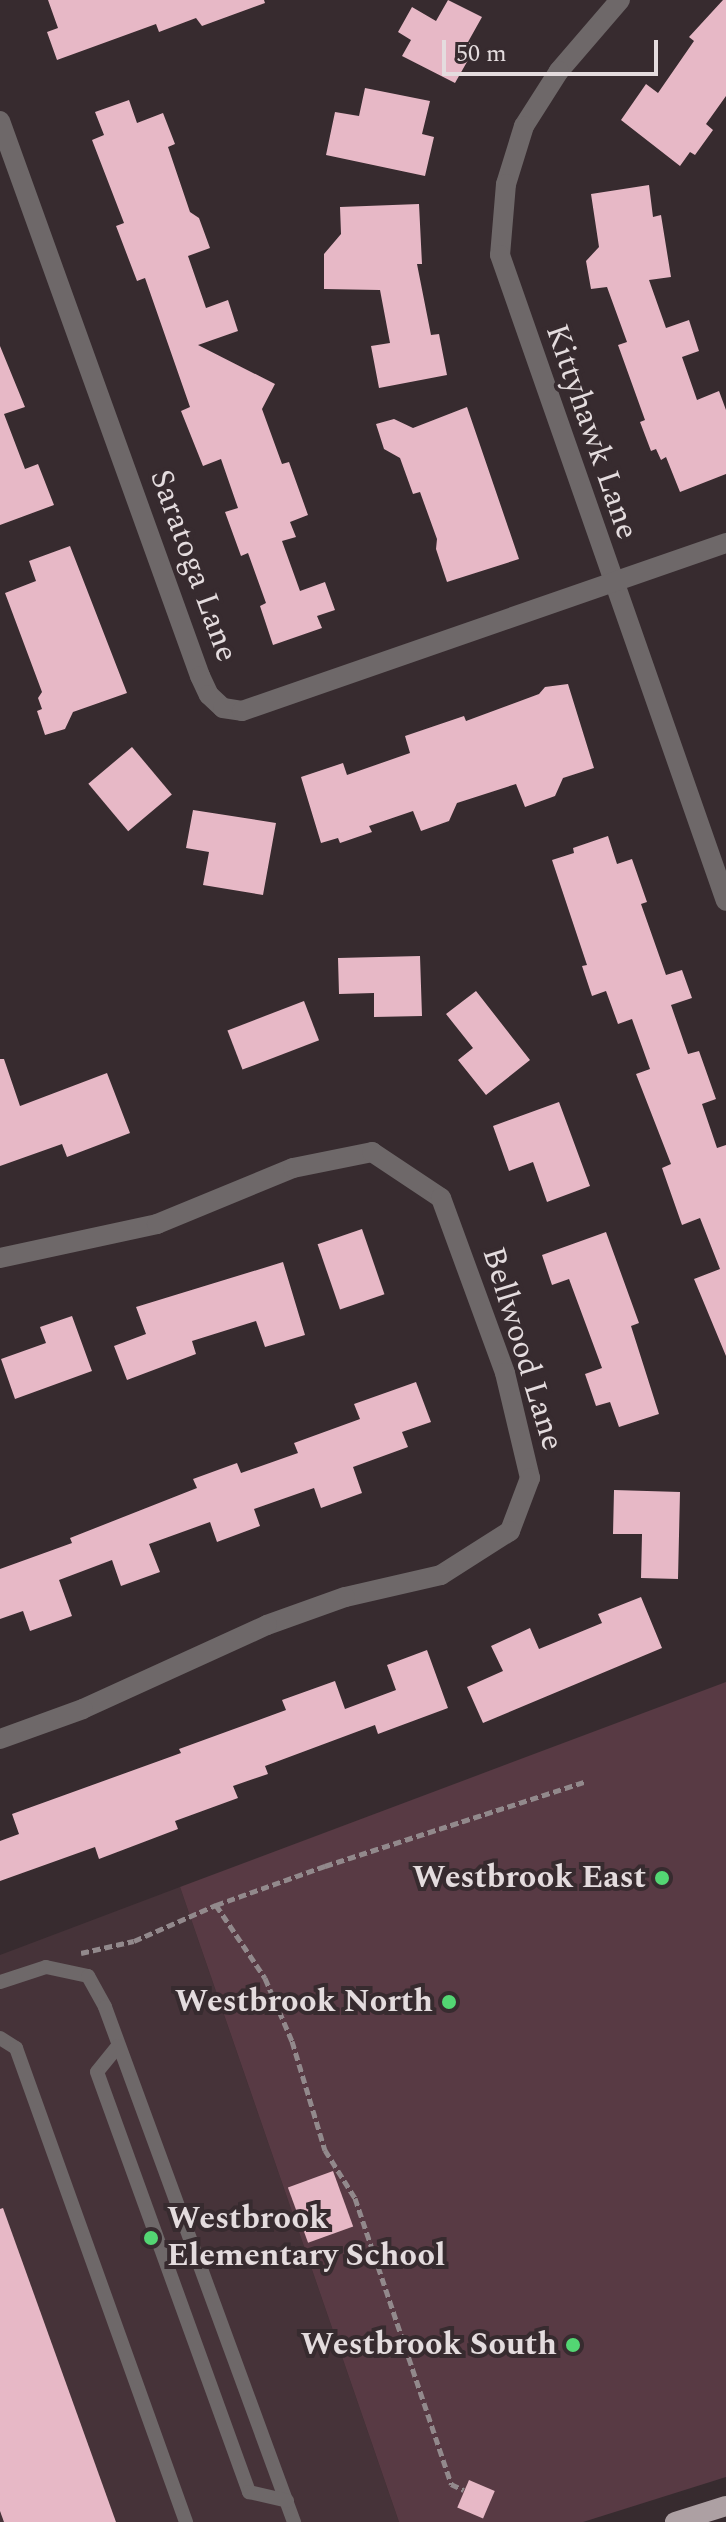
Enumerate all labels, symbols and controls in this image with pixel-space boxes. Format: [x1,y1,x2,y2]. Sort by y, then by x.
scale bar [446,24,662,74]
text: 50 m [456,36,507,72]
street label: Kittyhawk Lane [536,319,646,545]
street label: Saratoga Lane [141,465,245,667]
street label: Bellwood Lane [473,1243,571,1455]
place label: Westbrook East [412,1859,646,1897]
marker: Westbrook East [653,1869,671,1887]
place label: Westbrook North [175,1983,433,2021]
marker: Westbrook North [440,1993,458,2011]
place label: Westbrook Elementary School [167,2201,445,2276]
marker: Westbrook Elementary School [142,2229,160,2247]
place label: Westbrook South [301,2326,557,2364]
marker: Westbrook South [564,2336,582,2354]

